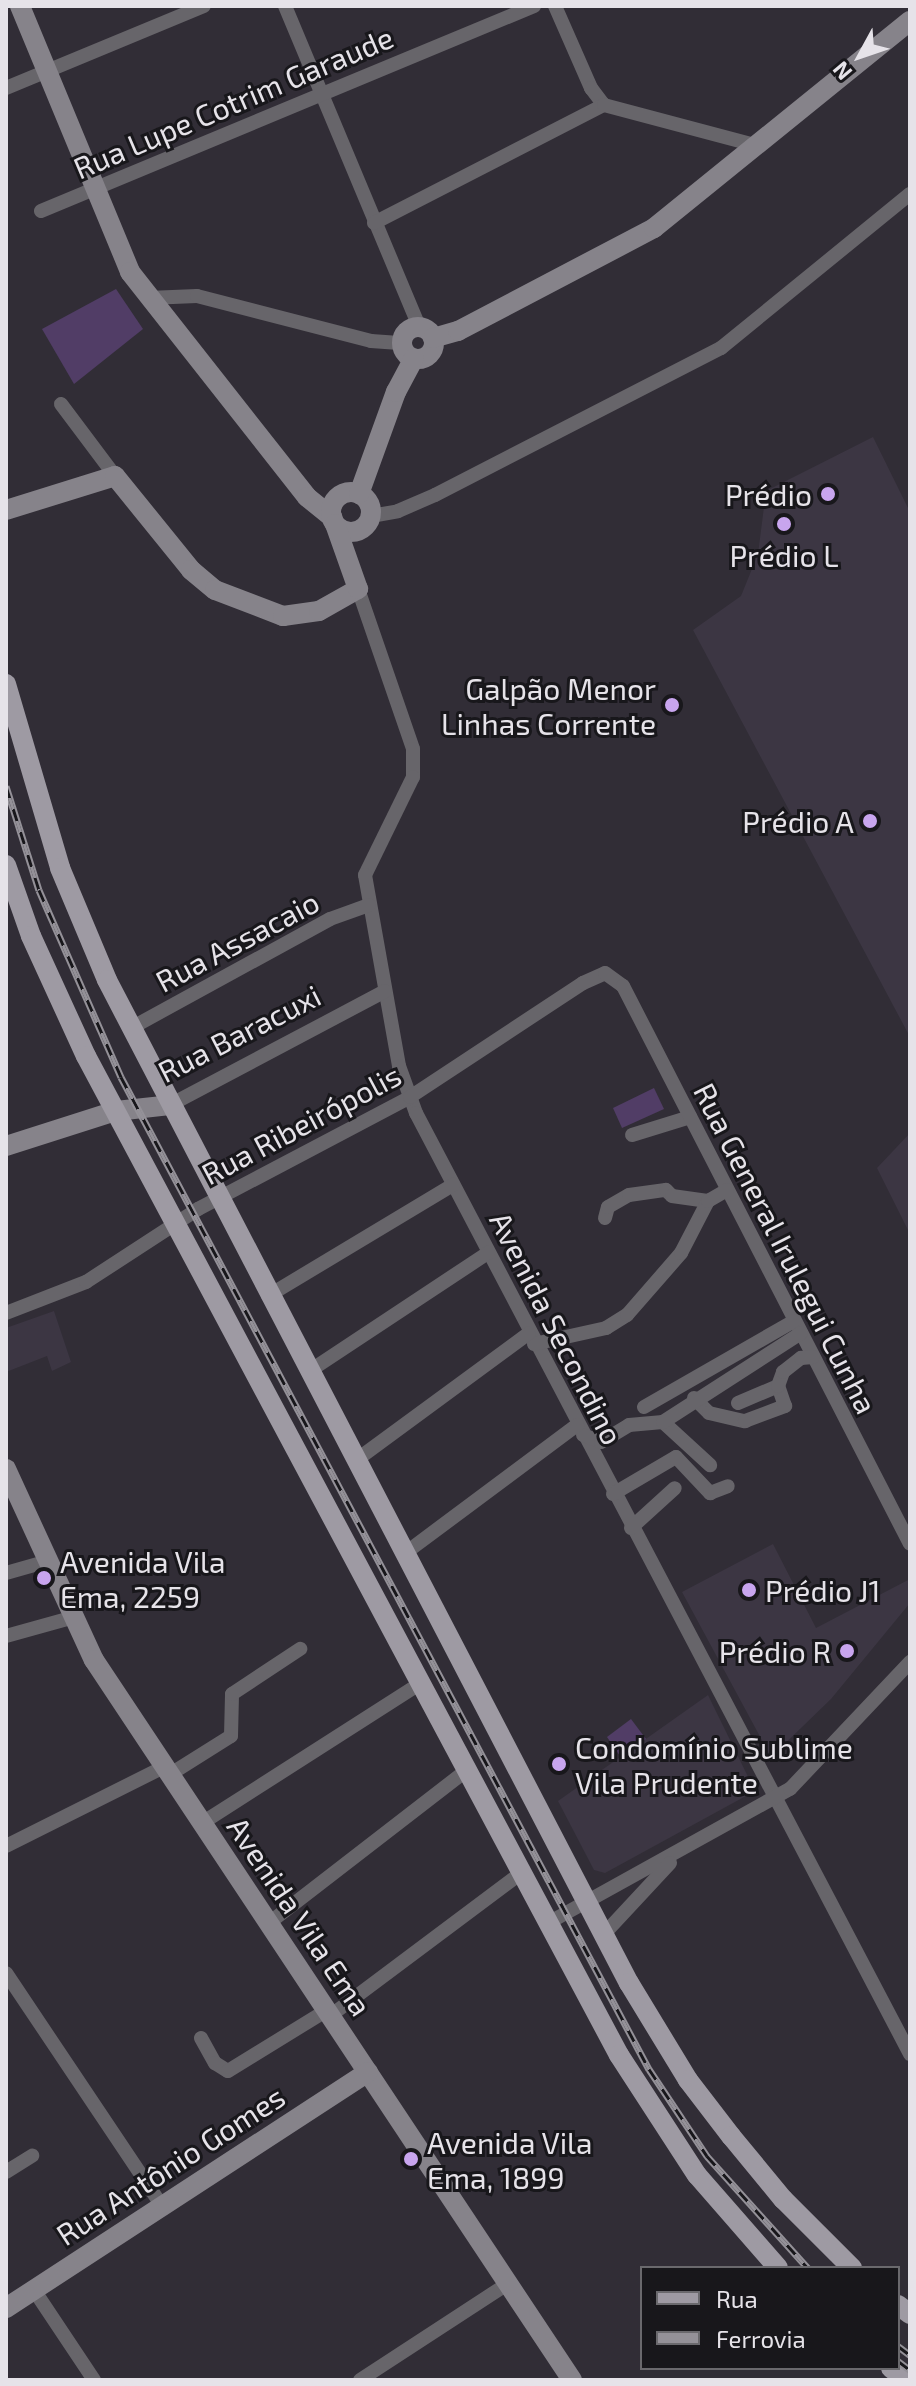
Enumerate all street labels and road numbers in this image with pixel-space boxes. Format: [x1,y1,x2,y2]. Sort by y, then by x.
street label: Rua Lupe Cotrim Garaude [68,18,398,186]
street label: Rua Assacaio [149,883,325,999]
street label: Rua Baracuxi [152,977,326,1089]
street label: Rua Ribeirópolis [195,1056,407,1192]
street label: Rua General Irulegui Cunha [687,1076,885,1420]
street label: Avenida Secondino [483,1206,631,1450]
street label: Avenida Vila Ema [220,1810,380,2022]
street label: Rua Antônio Gomes [49,2078,291,2252]

